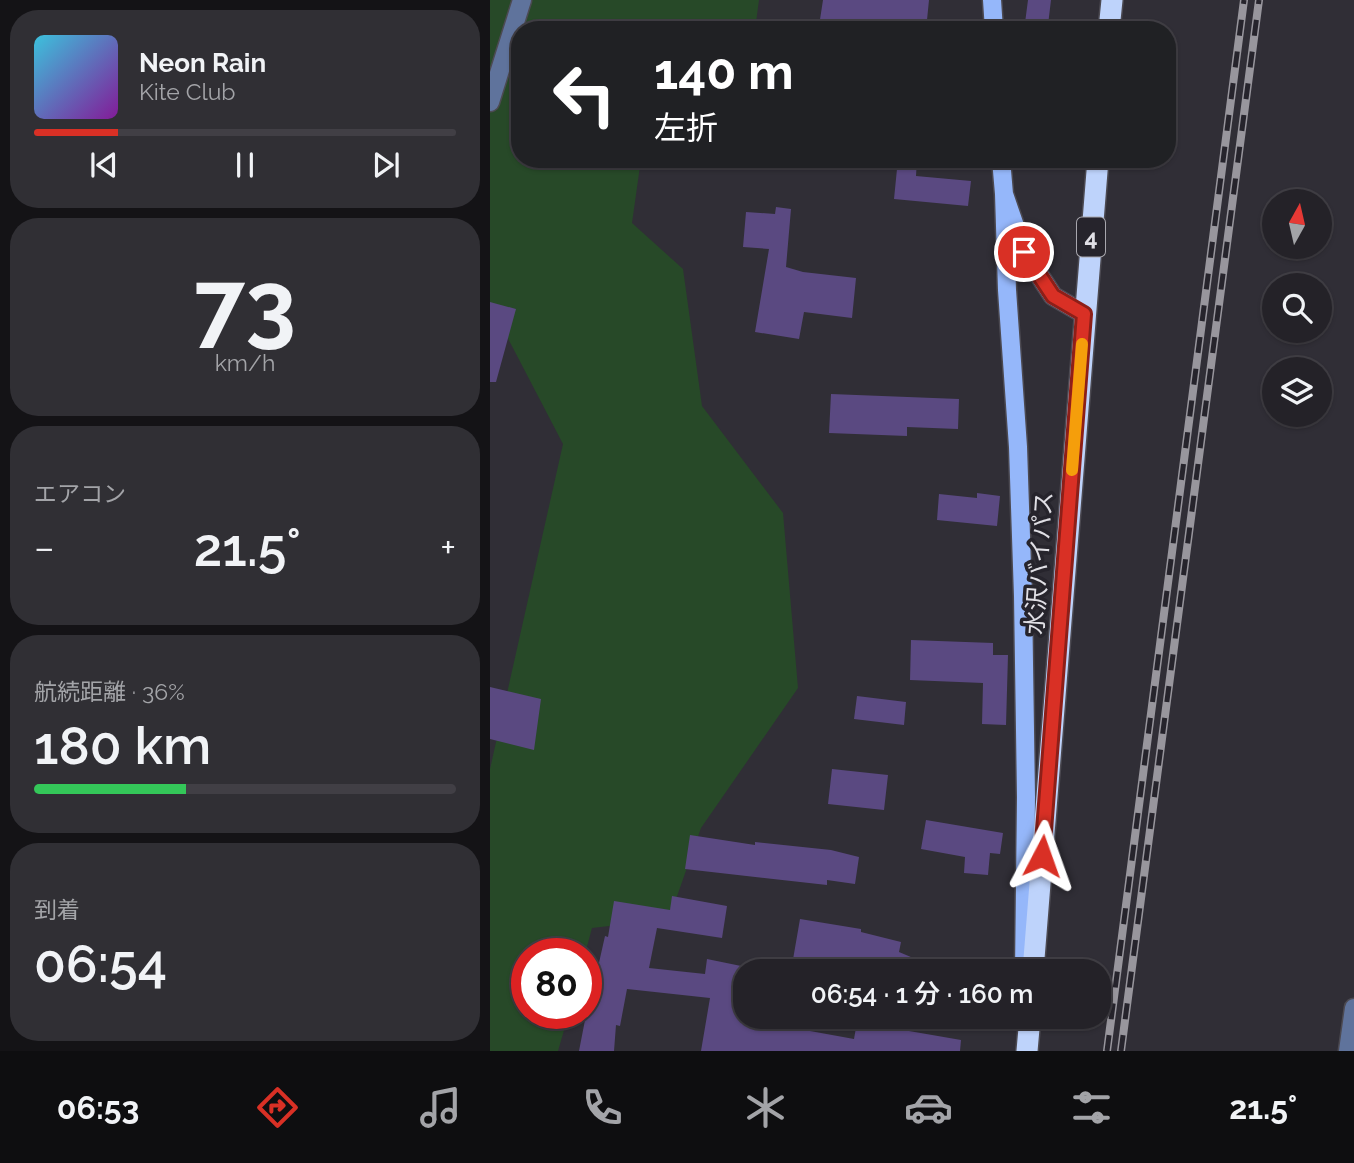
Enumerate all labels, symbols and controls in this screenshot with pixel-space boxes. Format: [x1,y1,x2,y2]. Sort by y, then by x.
text: 140 m [654,43,794,100]
text: Neon Rain [139,48,266,78]
icon: left [539,49,630,140]
text: Kite Club [139,78,236,105]
text: 左折 [654,109,718,146]
icon: previous [85,146,123,184]
icon: pause [226,146,264,184]
icon: next [367,146,405,184]
north arrow [1262,189,1332,259]
map controls [1262,189,1332,427]
road number: 4 [1077,218,1105,256]
pin [994,222,1054,282]
icon: arrive [1005,233,1043,271]
text: 73 [194,250,296,357]
button: search [1262,273,1332,343]
text: km/h [215,349,275,376]
button: layers [1262,357,1332,427]
text: エアコン [34,480,126,507]
street label: 水沢バイパス [1020,490,1058,636]
text: 21.5° [194,517,301,578]
text: − [34,525,54,570]
text: + [440,525,456,570]
text: 航続距離 · 36% [34,678,185,705]
text: 180 km [34,715,211,776]
position arrow [1005,819,1079,893]
text: 到着 [34,896,80,923]
text: 06:54 [34,933,167,994]
speed limit sign: 80 [511,938,602,1029]
text: 06:54 · 1 分 · 160 m [811,979,1033,1009]
icon: directions [253,1083,302,1132]
icon: music [416,1083,465,1132]
icon: phone [578,1083,627,1132]
icon: climate [741,1083,790,1132]
icon: car [904,1083,953,1132]
icon: filters [1067,1083,1116,1132]
text: 06:53 [57,1089,139,1126]
text: 21.5° [1229,1089,1297,1126]

